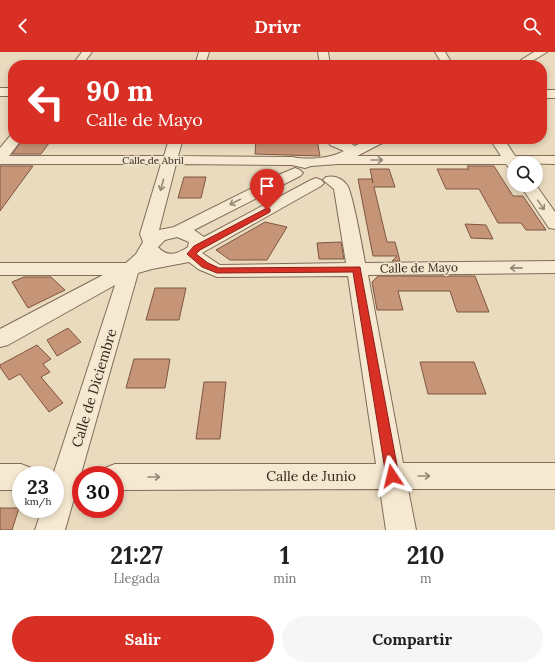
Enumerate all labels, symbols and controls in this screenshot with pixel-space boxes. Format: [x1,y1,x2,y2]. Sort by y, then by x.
icon: back [12,15,34,37]
text: Drivr [254,15,301,38]
icon: search [521,15,543,37]
text: 90 m [86,73,153,109]
icon: left [20,76,72,128]
text: Calle de Mayo [86,108,203,131]
street label: Calle de Abril [122,154,184,167]
one-way arrow [370,156,383,164]
map controls [507,156,543,192]
button: search [507,156,543,192]
pin [250,169,284,210]
icon: arrive [256,175,278,197]
one-way arrow [158,178,165,191]
one-way arrow [229,199,241,207]
one-way arrow [537,199,546,210]
street label: Calle de Mayo [380,259,458,276]
one-way arrow [510,264,523,272]
street label: Calle de Diciembre [67,326,121,449]
position arrow [371,455,413,497]
speed limit sign: 30 [72,466,124,518]
street label: Calle de Junio [266,467,356,485]
one-way arrow [417,472,430,480]
one-way arrow [147,473,160,481]
text: 23 [27,474,49,499]
text: km/h [24,495,52,508]
text: 21:27 [110,540,163,571]
text: 1 [280,540,290,571]
text: 210 [407,540,445,571]
text: Llegada [113,570,160,587]
text: min [273,570,296,587]
text: m [420,570,432,587]
button: Salir [12,616,274,662]
button: Compartir [282,616,543,662]

